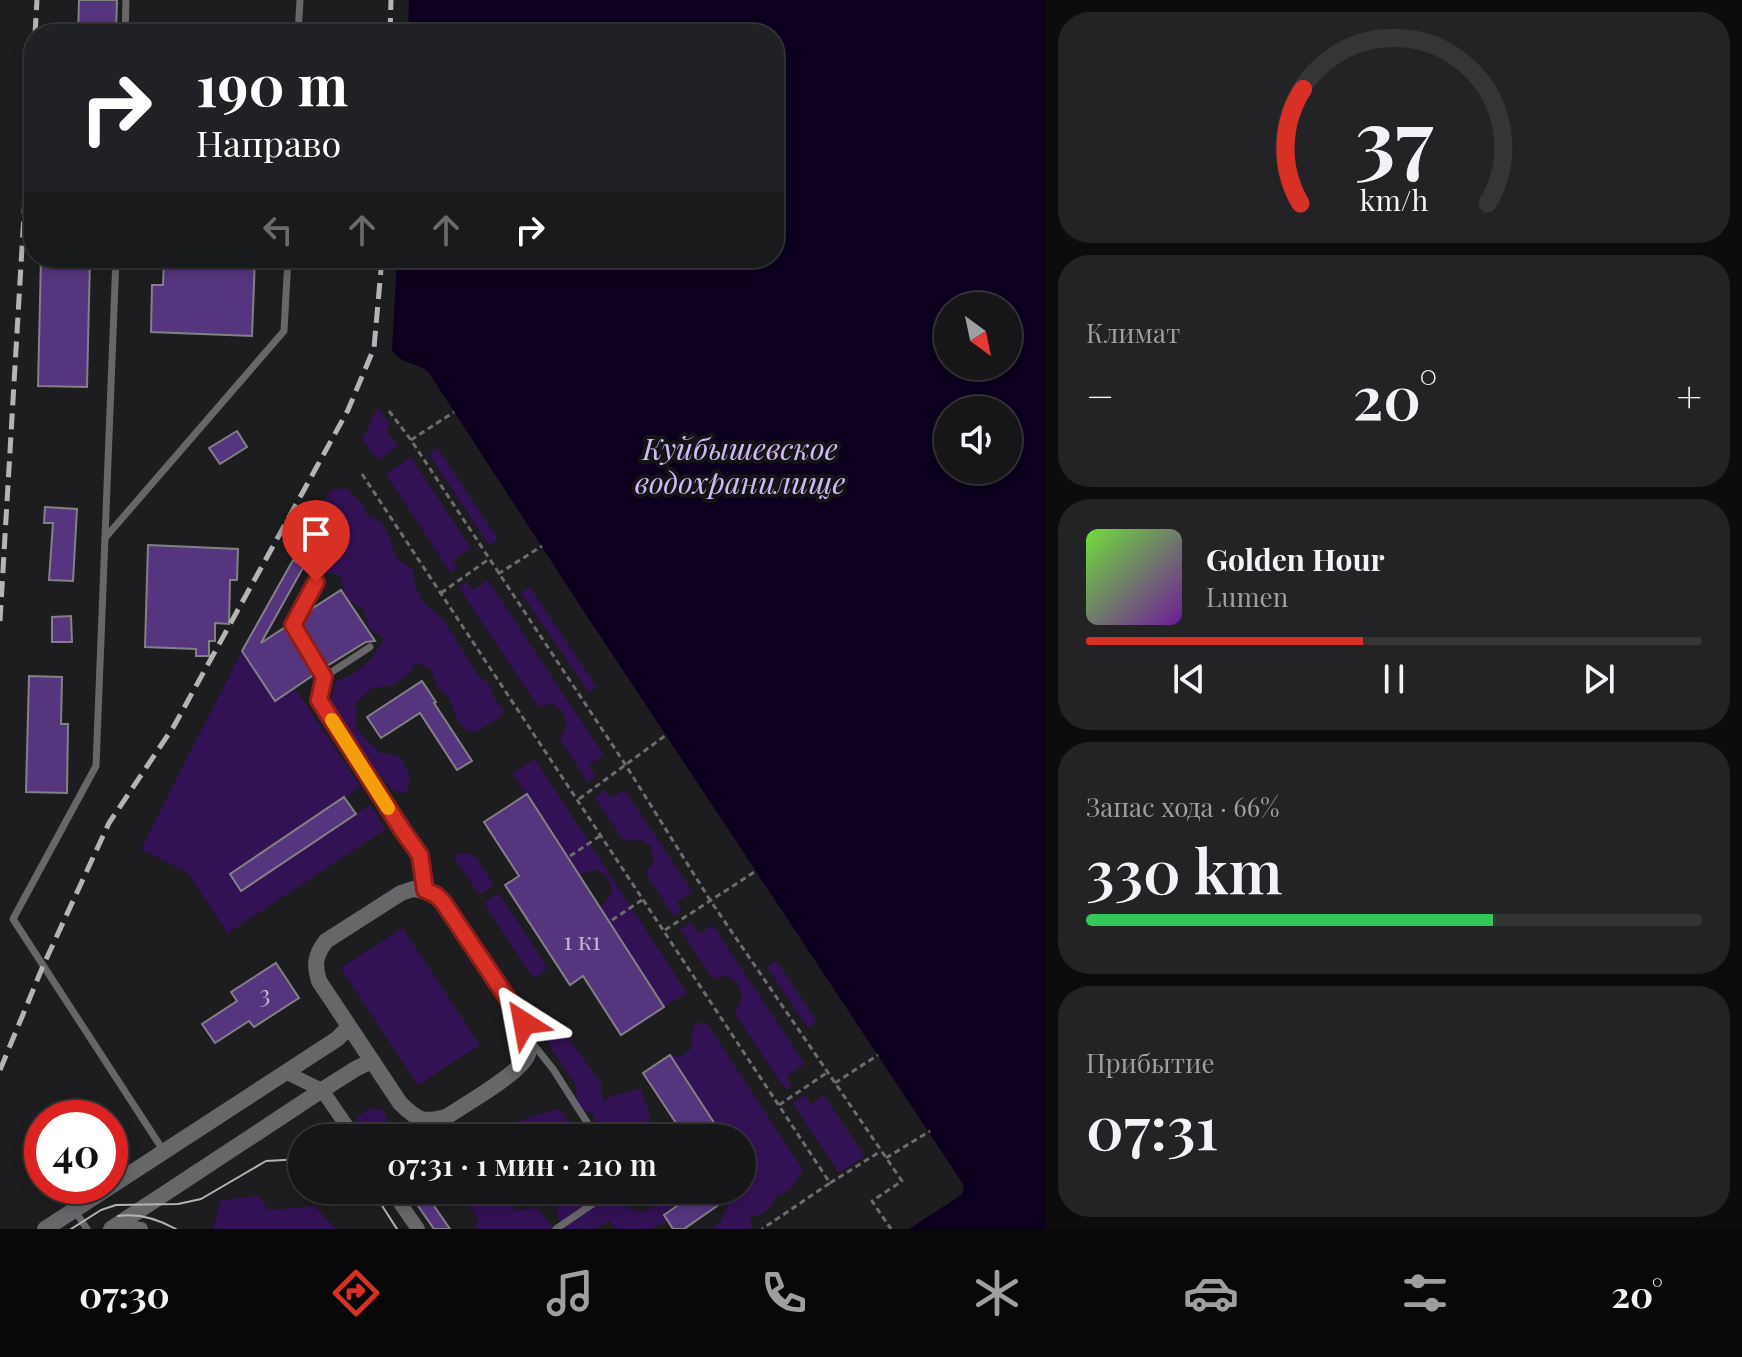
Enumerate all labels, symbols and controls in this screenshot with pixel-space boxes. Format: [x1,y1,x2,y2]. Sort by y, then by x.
text: 190 m [196,46,348,121]
icon: right [64,56,168,160]
text: 37 [1355,79,1433,190]
text: Направо [196,118,341,166]
text: km/h [1360,180,1428,218]
icon: left [256,208,300,252]
icon: ahead [340,208,384,252]
icon: ahead [424,208,468,252]
icon: right [508,208,552,252]
north arrow [934,292,1022,380]
map controls [934,292,1022,484]
text: Климат [1086,315,1180,350]
text: 20° [1353,355,1438,435]
text: − [1086,365,1114,424]
text: + [1676,365,1702,424]
button: sound [934,396,1022,484]
water label: Куйбышевское водохранилище [635,428,845,502]
pin [282,500,350,582]
icon: arrive [294,512,338,556]
text: Golden Hour [1206,539,1385,579]
text: Lumen [1206,579,1288,614]
icon: previous [1167,657,1211,701]
icon: pause [1372,657,1416,701]
icon: next [1577,657,1621,701]
text: Запас хода · 66% [1086,789,1279,824]
text: 330 km [1086,829,1282,909]
house number: 1 к1 [563,924,601,956]
house number: 3 [260,977,270,1009]
position arrow [482,981,566,1065]
text: Прибытие [1086,1045,1215,1080]
text: 07:31 [1086,1085,1218,1165]
speed limit sign: 40 [24,1100,128,1204]
text: 07:31 · 1 мин · 210 m [387,1144,657,1184]
icon: directions [328,1265,384,1321]
icon: music [542,1265,598,1321]
icon: phone [756,1265,812,1321]
icon: climate [969,1265,1025,1321]
icon: car [1183,1265,1239,1321]
icon: filters [1397,1265,1453,1321]
text: 07:30 [79,1269,170,1317]
text: 20° [1611,1269,1663,1317]

